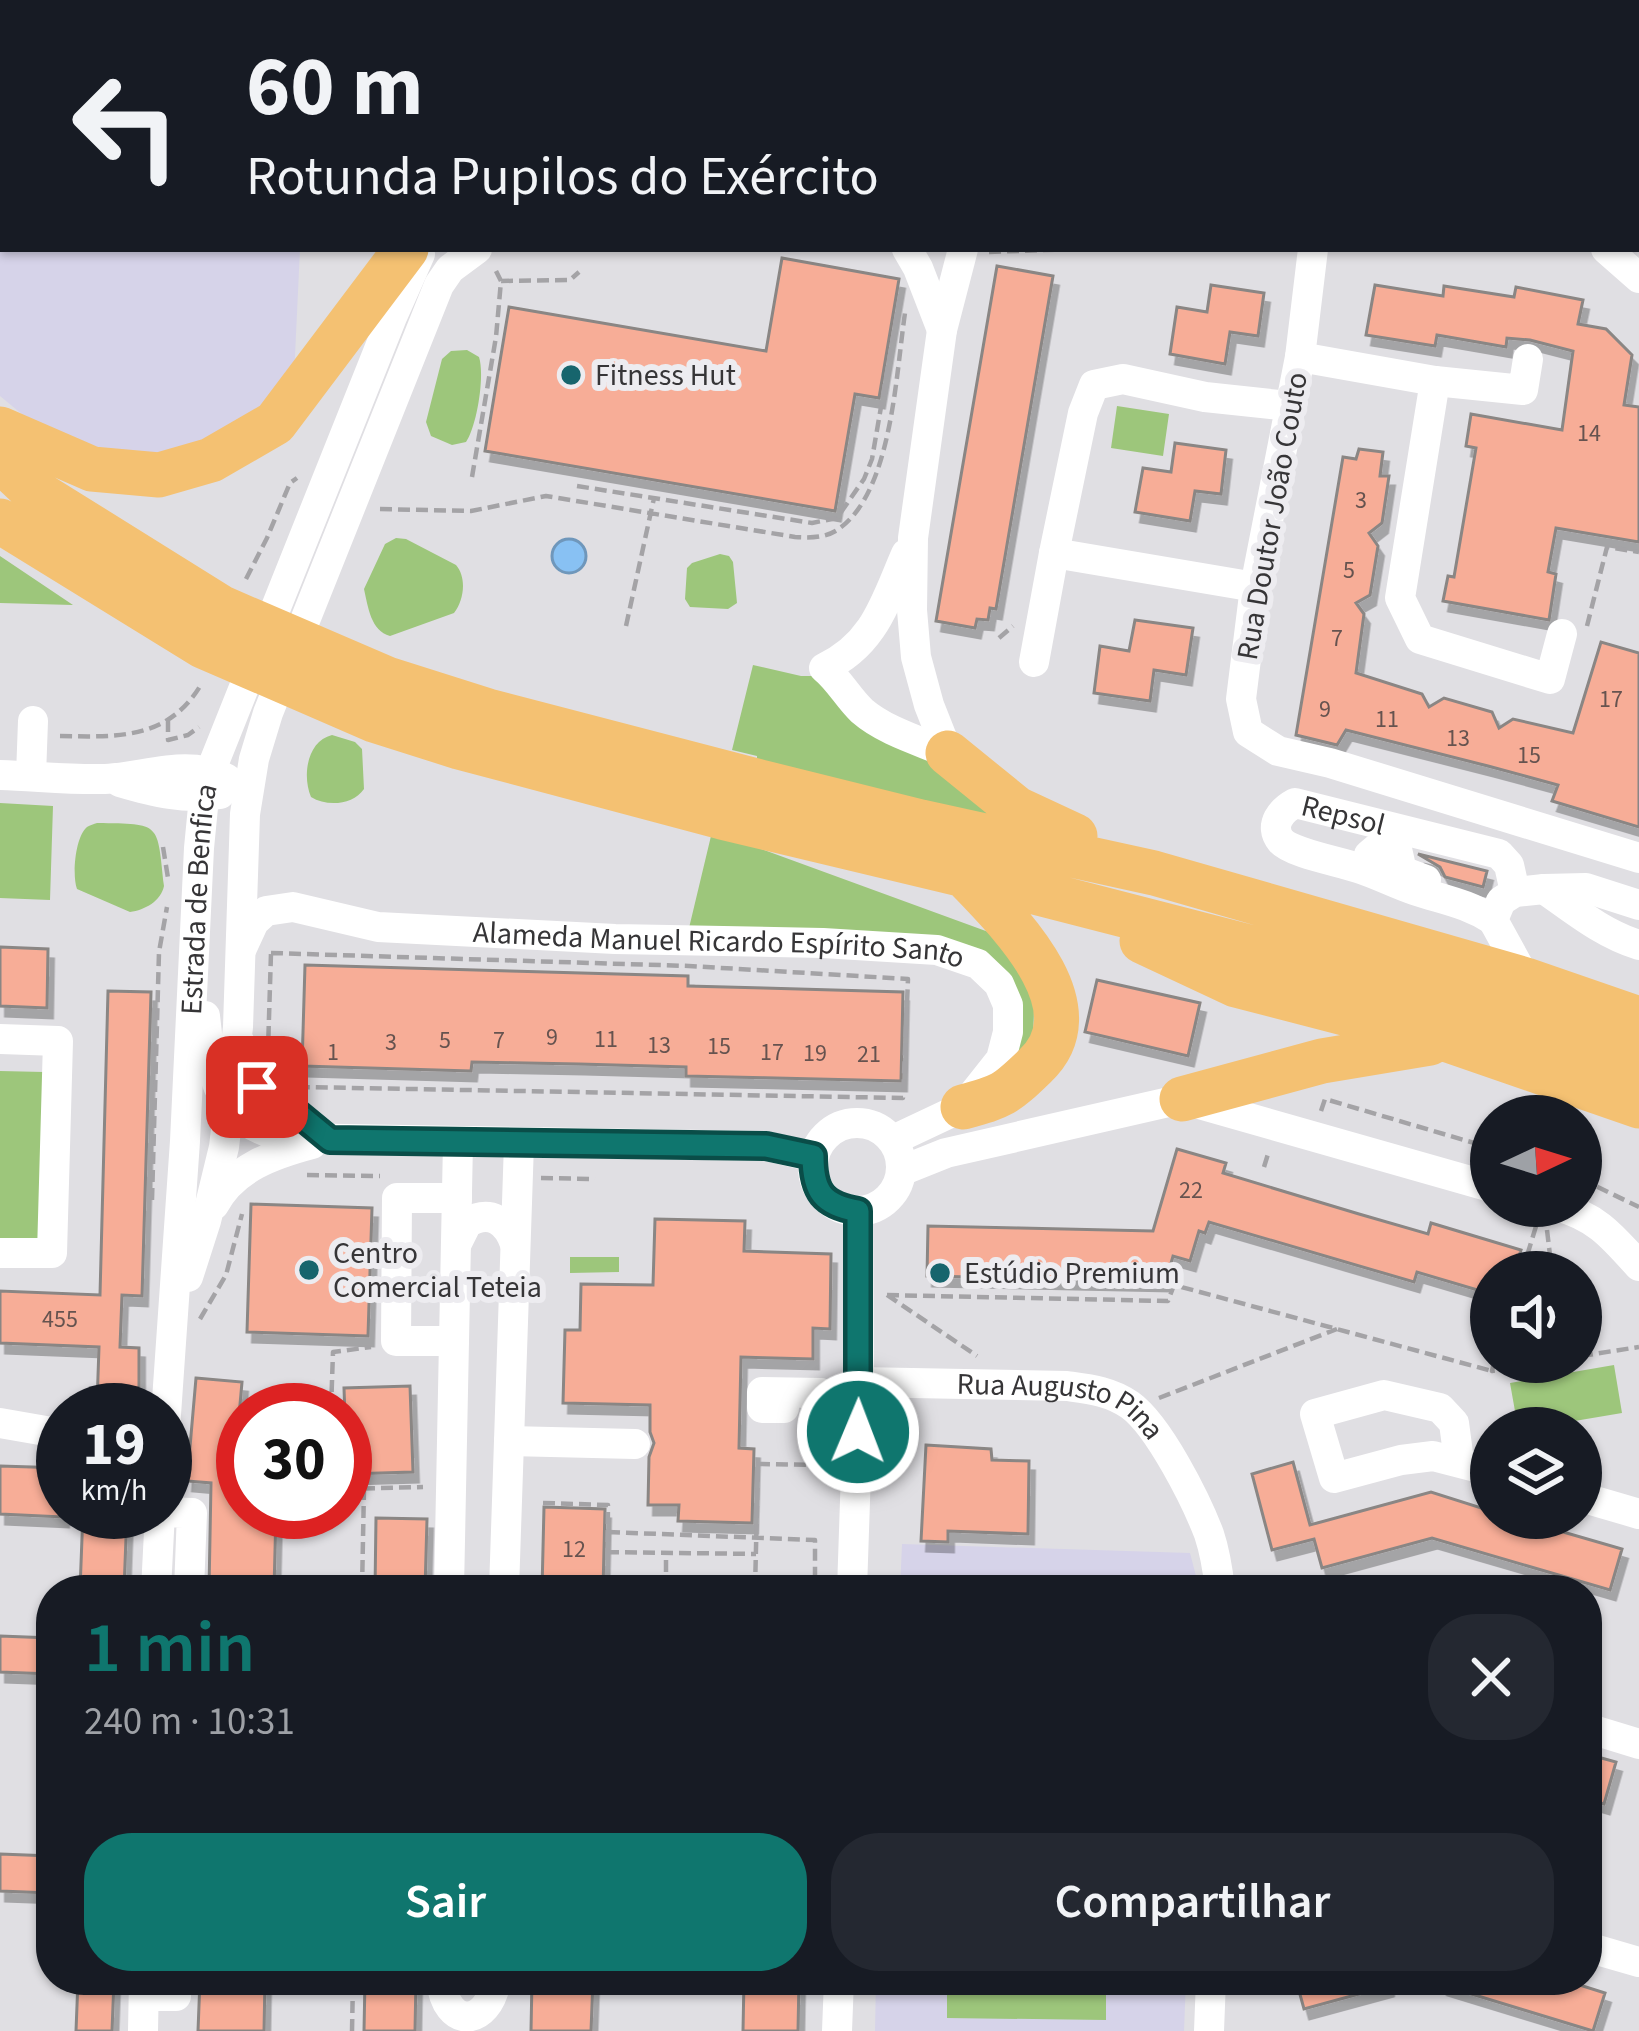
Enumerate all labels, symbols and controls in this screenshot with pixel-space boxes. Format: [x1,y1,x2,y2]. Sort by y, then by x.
text: 60 m [246,28,424,148]
icon: left [48,48,204,204]
text: Rotunda Pupilos do Exército [246,139,879,216]
place label: Fitness Hut [595,354,736,397]
marker: Fitness Hut [558,362,584,388]
street label: Rua Doutor João Couto [1226,369,1319,663]
house number: 14 [1577,416,1601,451]
house number: 3 [1355,483,1367,518]
house number: 5 [1343,553,1355,588]
house number: 7 [1331,621,1343,656]
house number: 17 [1599,682,1623,717]
house number: 9 [1319,692,1331,727]
house number: 11 [1375,702,1399,737]
house number: 13 [1446,721,1470,756]
house number: 15 [1517,738,1541,773]
street label: Estrada de Benfica [170,779,229,1016]
street label: Repsol [1297,784,1389,847]
street label: Alameda Manuel Ricardo Espírito Santo [472,911,971,980]
house number: 9 [546,1020,558,1055]
house number: 11 [594,1022,618,1057]
house number: 5 [439,1023,451,1058]
house number: 7 [493,1023,505,1058]
house number: 3 [385,1025,397,1060]
house number: 13 [647,1028,671,1063]
house number: 15 [707,1029,731,1064]
house number: 1 [327,1035,339,1070]
house number: 17 [760,1035,784,1070]
pin [206,1036,308,1138]
house number: 19 [803,1036,827,1071]
house number: 21 [857,1037,881,1072]
icon: arrive [224,1054,290,1120]
north arrow [1470,1095,1602,1227]
map controls [1470,1095,1602,1539]
house number: 22 [1179,1173,1203,1208]
place label: Centro Comercial Teteia [333,1232,542,1309]
button: sound [1470,1251,1602,1383]
place label: Estúdio Premium [964,1252,1180,1295]
marker: Centro Comercial Teteia [296,1257,322,1283]
marker: Estúdio Premium [927,1260,953,1286]
house number: 455 [42,1302,78,1337]
street label: Rua Augusto Pina [956,1363,1175,1449]
position arrow [795,1369,921,1495]
speed limit sign: 30 [216,1383,372,1539]
text: 19 [82,1403,146,1488]
button: layers [1470,1407,1602,1539]
text: km/h [81,1469,147,1512]
house number: 12 [562,1532,586,1567]
text: 1 min [84,1597,255,1700]
button: close [1428,1614,1554,1740]
text: 240 m · 10:31 [84,1694,295,1750]
button: Sair [84,1833,807,1971]
button: Compartilhar [831,1833,1554,1971]

